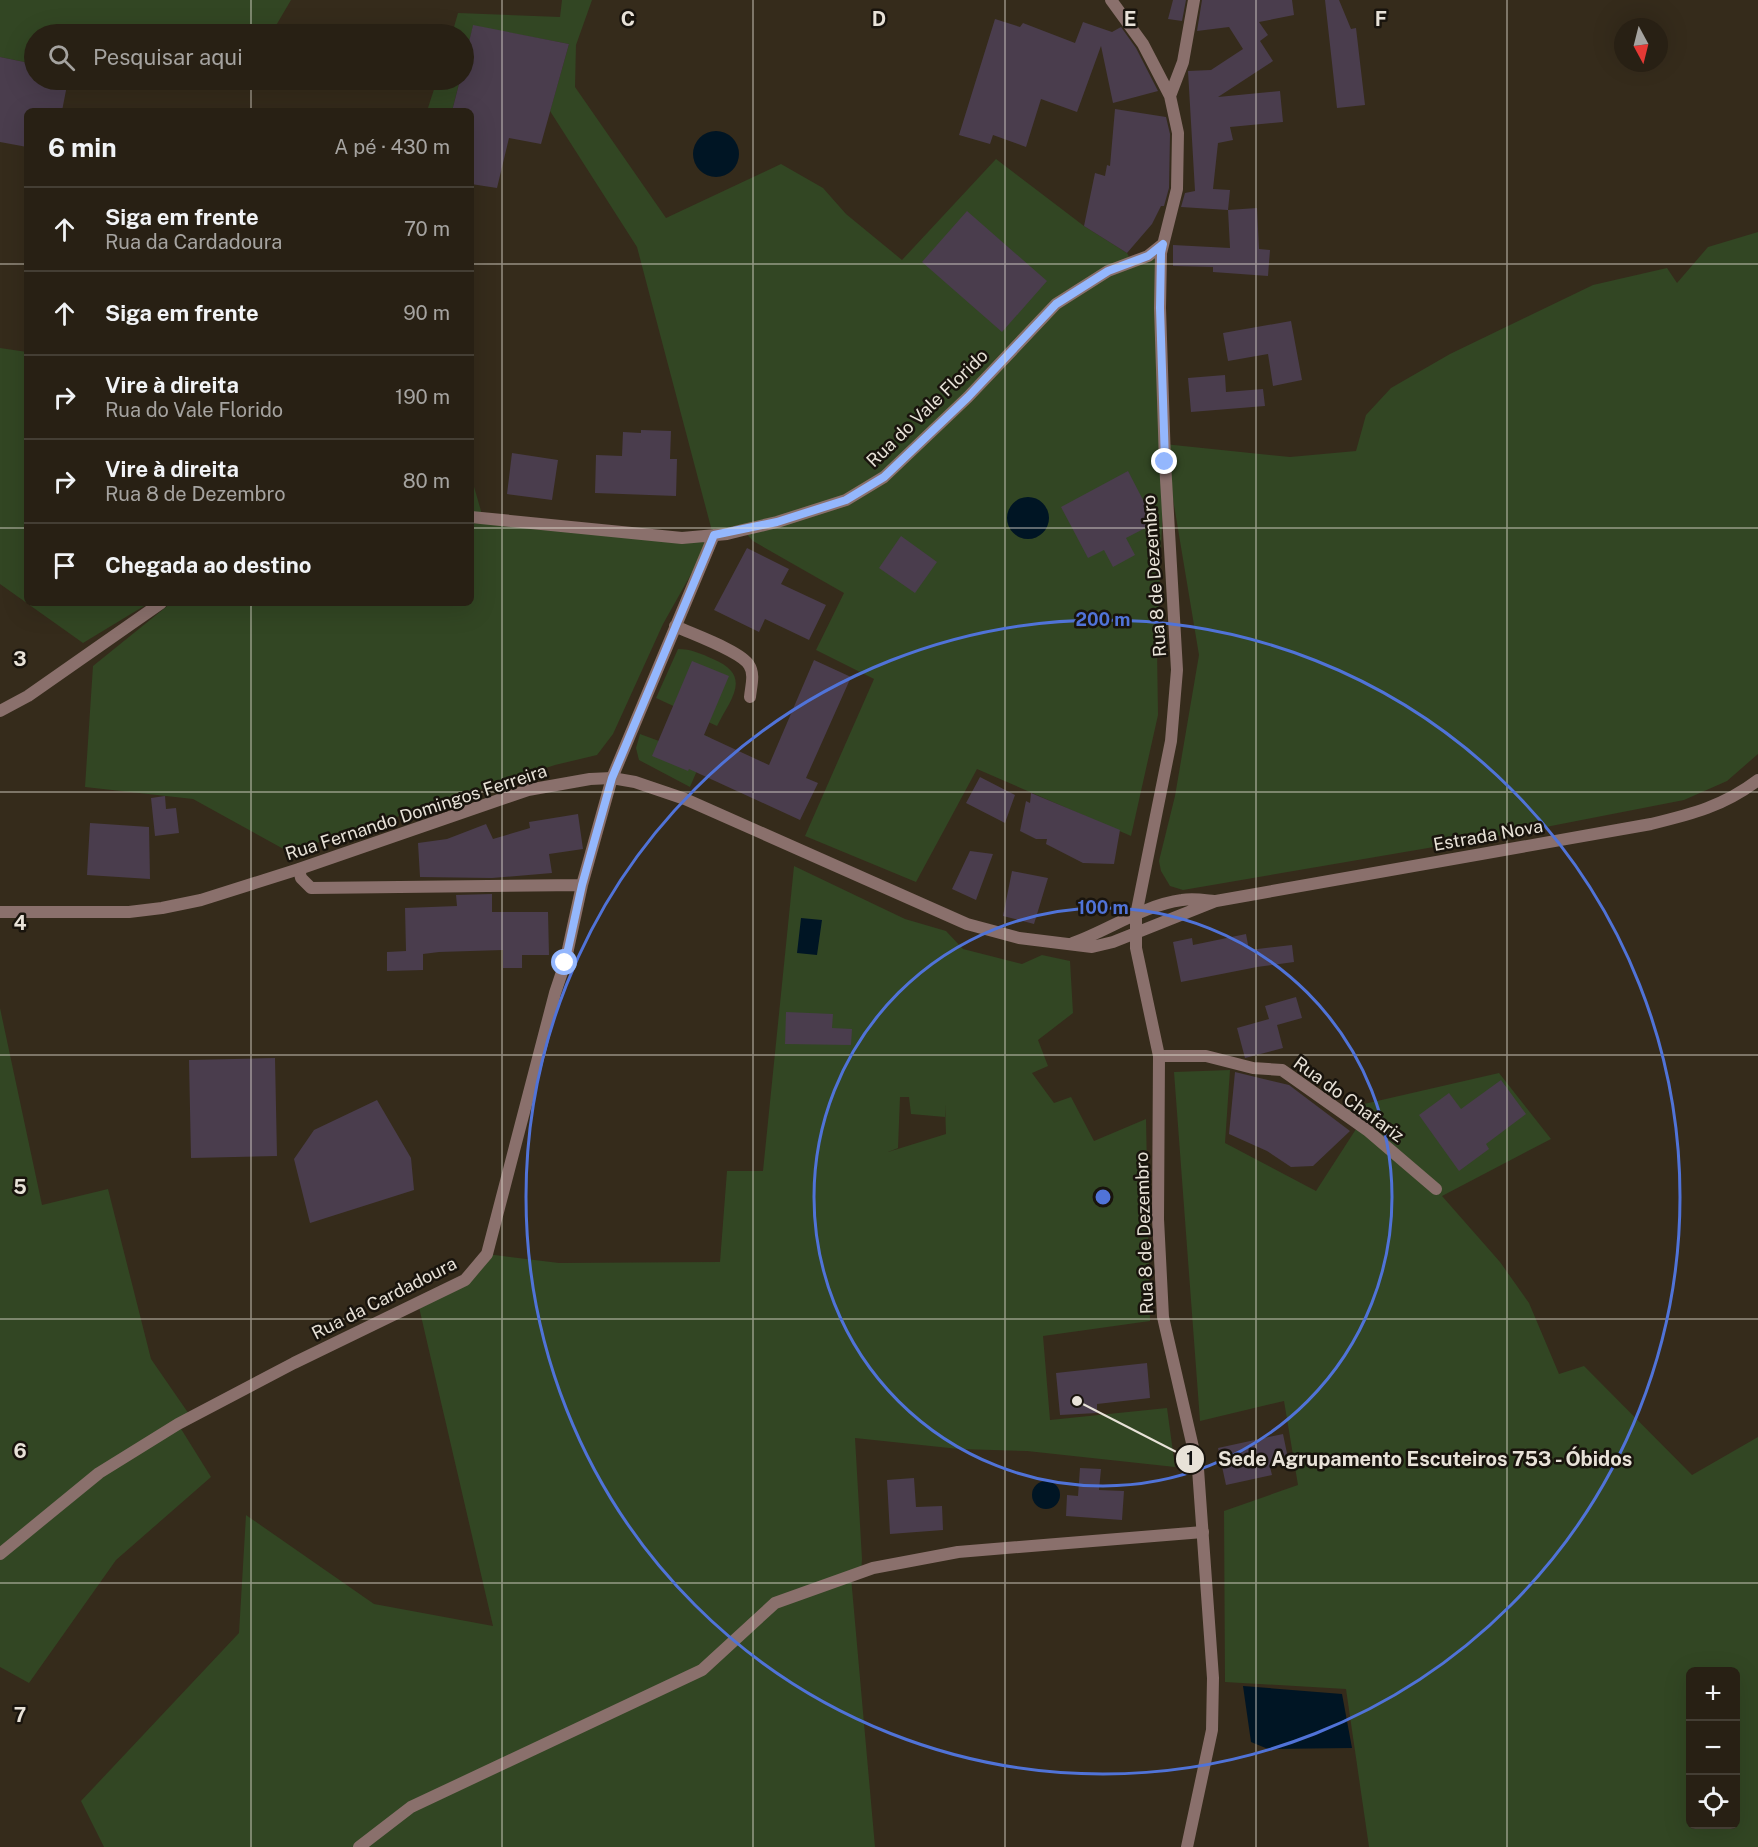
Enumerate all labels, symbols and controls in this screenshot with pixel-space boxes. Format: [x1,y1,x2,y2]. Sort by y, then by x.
text: C [621,7,635,31]
text: D [872,7,886,31]
text: E [1124,7,1136,31]
text: F [1375,7,1387,31]
north arrow [1614,18,1668,72]
search box [24,24,474,90]
icon: search [45,41,78,74]
text: Pesquisar aqui [93,44,243,70]
text: 6 min [48,132,117,163]
text: A pé · 430 m [334,135,450,159]
text: Siga em frente [105,204,259,230]
icon: ahead [48,213,81,246]
text: 70 m [404,217,450,241]
text: Rua da Cardadoura [105,230,282,254]
icon: ahead [48,297,81,330]
text: Siga em frente [105,300,259,326]
text: 90 m [403,301,450,325]
street label: Rua do Vale Florido [862,345,992,471]
text: Vire à direita [105,372,239,398]
icon: right [48,381,81,414]
text: 190 m [395,385,450,409]
text: Rua do Vale Florido [105,398,283,422]
route end [1151,448,1177,474]
text: Vire à direita [105,456,239,482]
icon: right [48,465,81,498]
text: 80 m [403,469,450,493]
text: Rua 8 de Dezembro [105,482,285,506]
street label: Rua 8 de Dezembro [1138,494,1170,658]
icon: arrive [48,549,81,582]
text: Chegada ao destino [105,552,311,578]
text: 200 m [1076,609,1130,630]
text: 3 [13,647,27,671]
street label: Rua Fernando Domingos Ferreira [282,760,550,864]
street label: Estrada Nova [1432,815,1544,855]
text: 100 m [1077,897,1129,918]
text: 4 [13,911,27,935]
route start [551,949,577,975]
street label: Rua do Chafariz [1290,1052,1408,1146]
street label: Rua 8 de Dezembro [1131,1151,1157,1315]
text: 5 [13,1175,27,1199]
centre of rings [1093,1187,1113,1207]
street label: Rua da Cardadoura [308,1252,460,1344]
text: 6 [13,1439,27,1463]
callout: Sede Agrupamento Escuteiros 753 - Óbidos [1175,1440,1646,1478]
text: Sede Agrupamento Escuteiros 753 - Óbidos [1218,1446,1632,1471]
text: 1 [1186,1448,1194,1469]
map controls [1686,1667,1740,1829]
button: + [1686,1667,1740,1721]
text: 7 [14,1703,26,1727]
button: − [1686,1721,1740,1775]
button: locate [1686,1775,1740,1829]

